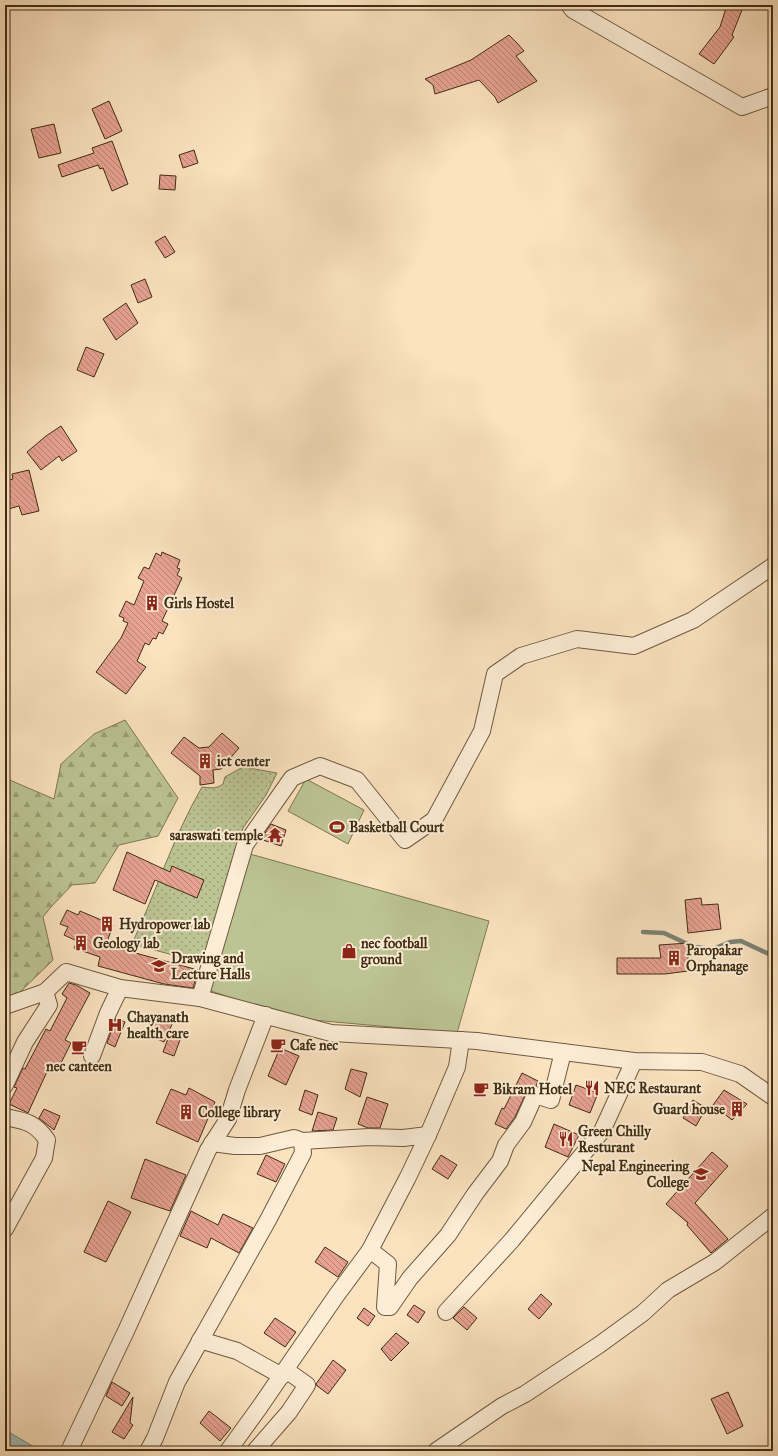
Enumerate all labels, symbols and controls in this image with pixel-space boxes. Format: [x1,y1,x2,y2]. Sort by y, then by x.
building icon: Girls Hostel [143,594,161,612]
place label: Girls Hostel [164,595,235,612]
building icon: ict center [196,752,214,770]
place label: ict center [217,753,271,770]
sports icon: Basketball Court [328,818,346,836]
place label: Basketball Court [349,819,444,836]
temple icon: saraswati temple [266,826,284,844]
place label: saraswati temple [170,827,263,845]
building icon: Hydropower lab [98,915,116,933]
place label: Hydropower lab [119,916,211,934]
building icon: Geology lab [72,934,90,952]
place label: Geology lab [93,935,160,953]
place label: nec football ground [361,935,429,969]
shop icon: nec football ground [340,942,358,960]
place label: Paropakar Orphanage [686,942,749,976]
building icon: Paropakar Orphanage [665,949,683,967]
place label: Drawing and Lecture Halls [171,950,250,983]
school or university icon: Drawing and Lecture Halls [150,957,168,975]
place label: Chayanath health care [126,1009,189,1042]
hospital icon: Chayanath health care [106,1016,124,1034]
cafe icon: Cafe nec [269,1036,287,1054]
place label: Cafe nec [290,1037,338,1054]
cafe icon: nec canteen [70,1038,88,1056]
place label: nec canteen [46,1058,112,1075]
restaurant icon: NEC Restaurant [583,1079,601,1097]
cafe icon: Bikram Hotel [472,1080,490,1098]
place label: NEC Restaurant [604,1080,701,1097]
place label: Bikram Hotel [493,1081,573,1098]
building icon: Guard house [728,1100,746,1118]
place label: Guard house [653,1101,725,1118]
building icon: College library [177,1103,195,1121]
place label: College library [198,1104,282,1122]
place label: Green Chilly Resturant [578,1123,652,1156]
restaurant icon: Green Chilly Resturant [557,1130,575,1148]
place label: Nepal Engineering College [581,1158,689,1192]
school or university icon: Nepal Engineering College [692,1165,710,1183]

